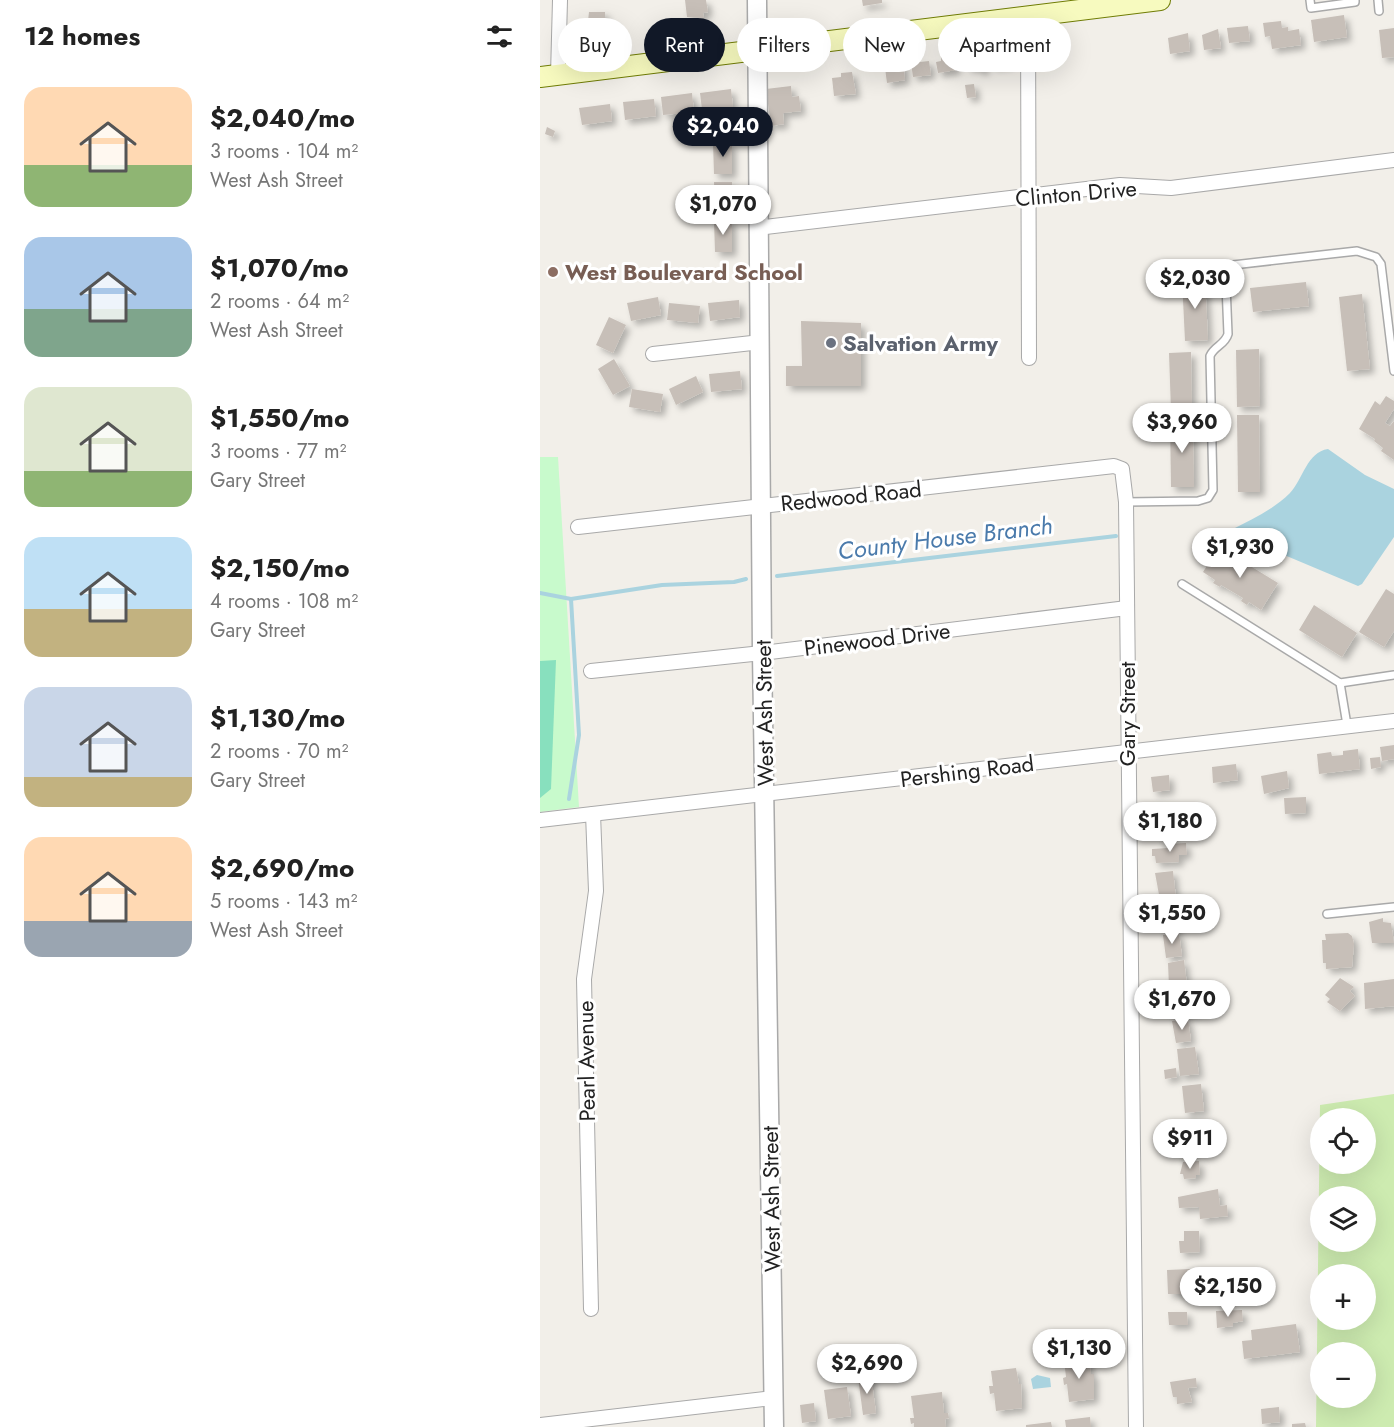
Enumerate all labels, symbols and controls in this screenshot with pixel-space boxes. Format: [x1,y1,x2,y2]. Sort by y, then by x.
text: 12 homes [24,17,140,55]
chip: Buy [558,18,632,72]
chip: Rent [644,18,725,72]
chip: Filters [737,18,831,72]
chip: New [843,18,926,72]
chip: Apartment [938,18,1071,72]
icon: filters [483,20,516,53]
text: $2,040/mo [210,99,355,137]
pin: $2,040 [674,107,772,158]
icon: home [72,111,144,183]
text: $2,040 [687,112,759,141]
text: 3 rooms · 104 m² [210,137,358,166]
text: West Ash Street [210,166,343,195]
street label: Clinton Drive [1014,172,1138,214]
pin: $1,070 [674,185,772,236]
text: $1,070 [689,190,757,219]
text: $1,070/mo [210,249,349,287]
place label: West Boulevard School [565,256,803,288]
pin: $2,030 [1146,259,1244,310]
icon: home [72,261,144,333]
text: $2,030 [1160,264,1230,293]
marker: West Boulevard School [546,265,560,279]
text: 2 rooms · 64 m² [210,287,349,316]
text: West Ash Street [210,316,343,345]
place label: Salvation Army [843,327,998,359]
marker: Salvation Army [824,336,838,350]
text: $1,550/mo [210,399,349,437]
pin: $3,960 [1133,403,1231,454]
text: $3,960 [1146,408,1218,437]
icon: home [72,411,144,483]
text: 3 rooms · 77 m² [210,437,347,466]
text: Gary Street [210,466,305,495]
street label: Redwood Road [779,473,923,519]
water label: County House Branch [836,507,1054,569]
pin: $1,930 [1191,528,1289,579]
text: $1,930 [1206,533,1274,562]
text: $2,150/mo [210,549,350,587]
icon: home [72,561,144,633]
text: 4 rooms · 108 m² [210,587,358,616]
street label: Pinewood Drive [802,614,952,664]
text: Gary Street [210,616,305,645]
street label: West Ash Street [747,639,781,786]
street label: Gary Street [1111,661,1143,766]
text: $1,130/mo [210,699,345,737]
icon: home [72,711,144,783]
text: 2 rooms · 70 m² [210,737,348,766]
street label: Pershing Road [898,747,1036,795]
text: Gary Street [210,766,305,795]
pin: $1,180 [1121,802,1219,853]
text: $1,180 [1137,807,1203,836]
text: $2,690/mo [210,849,354,887]
icon: home [72,861,144,933]
text: 5 rooms · 143 m² [210,887,357,916]
pin: $1,550 [1123,894,1221,945]
text: $1,550 [1138,899,1206,928]
text: West Ash Street [210,916,343,945]
pin: $1,670 [1133,980,1231,1031]
text: $1,670 [1148,985,1216,1014]
street label: Pearl Avenue [569,1000,603,1122]
map controls [1310,1108,1376,1408]
button: locate [1310,1108,1376,1174]
pin: $911 [1154,1119,1226,1170]
text: $911 [1167,1124,1213,1153]
street label: West Ash Street [754,1125,788,1272]
button: layers [1310,1186,1376,1252]
button: + [1310,1264,1376,1330]
pin: $2,150 [1179,1267,1277,1318]
text: $2,150 [1194,1272,1262,1301]
pin: $1,130 [1030,1329,1128,1380]
text: $1,130 [1047,1334,1111,1363]
button: − [1310,1342,1376,1408]
pin: $2,690 [818,1344,916,1395]
text: $2,690 [831,1349,903,1378]

